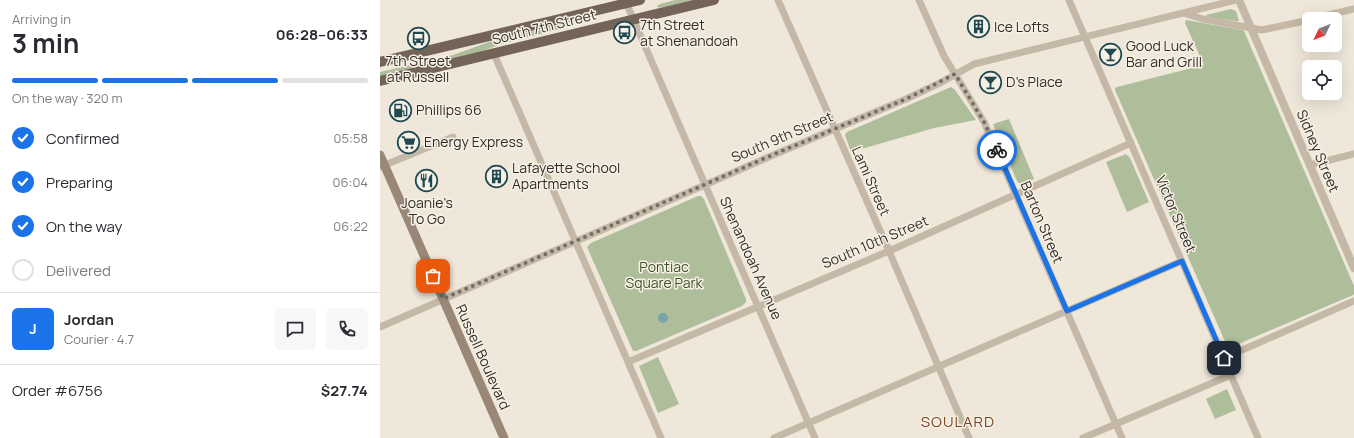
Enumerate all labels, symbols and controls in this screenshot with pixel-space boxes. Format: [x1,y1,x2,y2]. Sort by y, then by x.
street label: South 7th Street [490,4,598,49]
text: Arriving in [12,10,71,28]
north arrow [1302,12,1342,52]
map controls [1302,12,1342,100]
building icon: Ice Lofts [966,14,992,40]
place label: 7th Street at Shenandoah [640,15,738,50]
place label: Ice Lofts [994,17,1049,36]
bus stop icon: 7th Street at Shenandoah [612,20,638,46]
text: 06:28–06:33 [276,24,368,45]
text: 3 min [12,25,79,61]
bus stop icon: 7th Street at Russell [405,26,431,52]
place label: Good Luck Bar and Grill [1126,36,1202,71]
bar icon: Good Luck Bar and Grill [1098,41,1124,67]
place label: 7th Street at Russell [386,51,451,86]
button: locate [1302,60,1342,100]
bar icon: D's Place [978,69,1004,95]
place label: D's Place [1006,72,1063,91]
text: On the way · 320 m [12,89,122,107]
fuel station icon: Phillips 66 [388,97,414,123]
place label: Phillips 66 [416,100,482,119]
street label: South 9th Street [728,106,836,166]
street label: Sidney Street [1293,107,1345,195]
icon: check [12,127,34,149]
text: Confirmed [46,128,119,149]
text: 05:58 [334,129,368,147]
supermarket icon: Energy Express [396,129,422,155]
courier [977,130,1017,170]
place label: Energy Express [424,132,523,151]
icon: bike [986,139,1008,161]
street label: Lami Street [848,143,895,219]
place label: Lafayette School Apartments [512,158,620,193]
building icon: Lafayette School Apartments [484,163,510,189]
restaurant icon: Joanie's To Go [414,168,440,194]
icon: check [12,171,34,193]
text: Preparing [46,172,113,193]
street label: Victor Street [1152,172,1201,256]
text: 06:04 [333,173,368,191]
street label: Barton Street [1017,178,1068,266]
place label: Joanie's To Go [401,193,453,228]
street label: Shenandoah Avenue [716,193,787,322]
street label: South 10th Street [819,210,931,273]
icon: check [12,215,34,237]
text: On the way [46,216,122,237]
text: 06:22 [333,217,368,235]
park label: Pontiac Square Park [626,257,703,292]
pin [416,259,450,293]
text: Delivered [46,260,111,281]
icon: bag [422,265,444,287]
street label: Russell Boulevard [452,301,515,412]
button: chat [274,308,316,350]
button: phone [326,308,368,350]
text: Jordan [64,309,114,330]
text: J [29,318,37,339]
text: Courier · 4.7 [64,330,134,348]
pin [1207,341,1241,375]
icon: home [1213,347,1235,369]
text: Order #6756 [12,380,103,401]
text: $27.74 [321,380,368,401]
district label: SOULARD [921,411,995,432]

